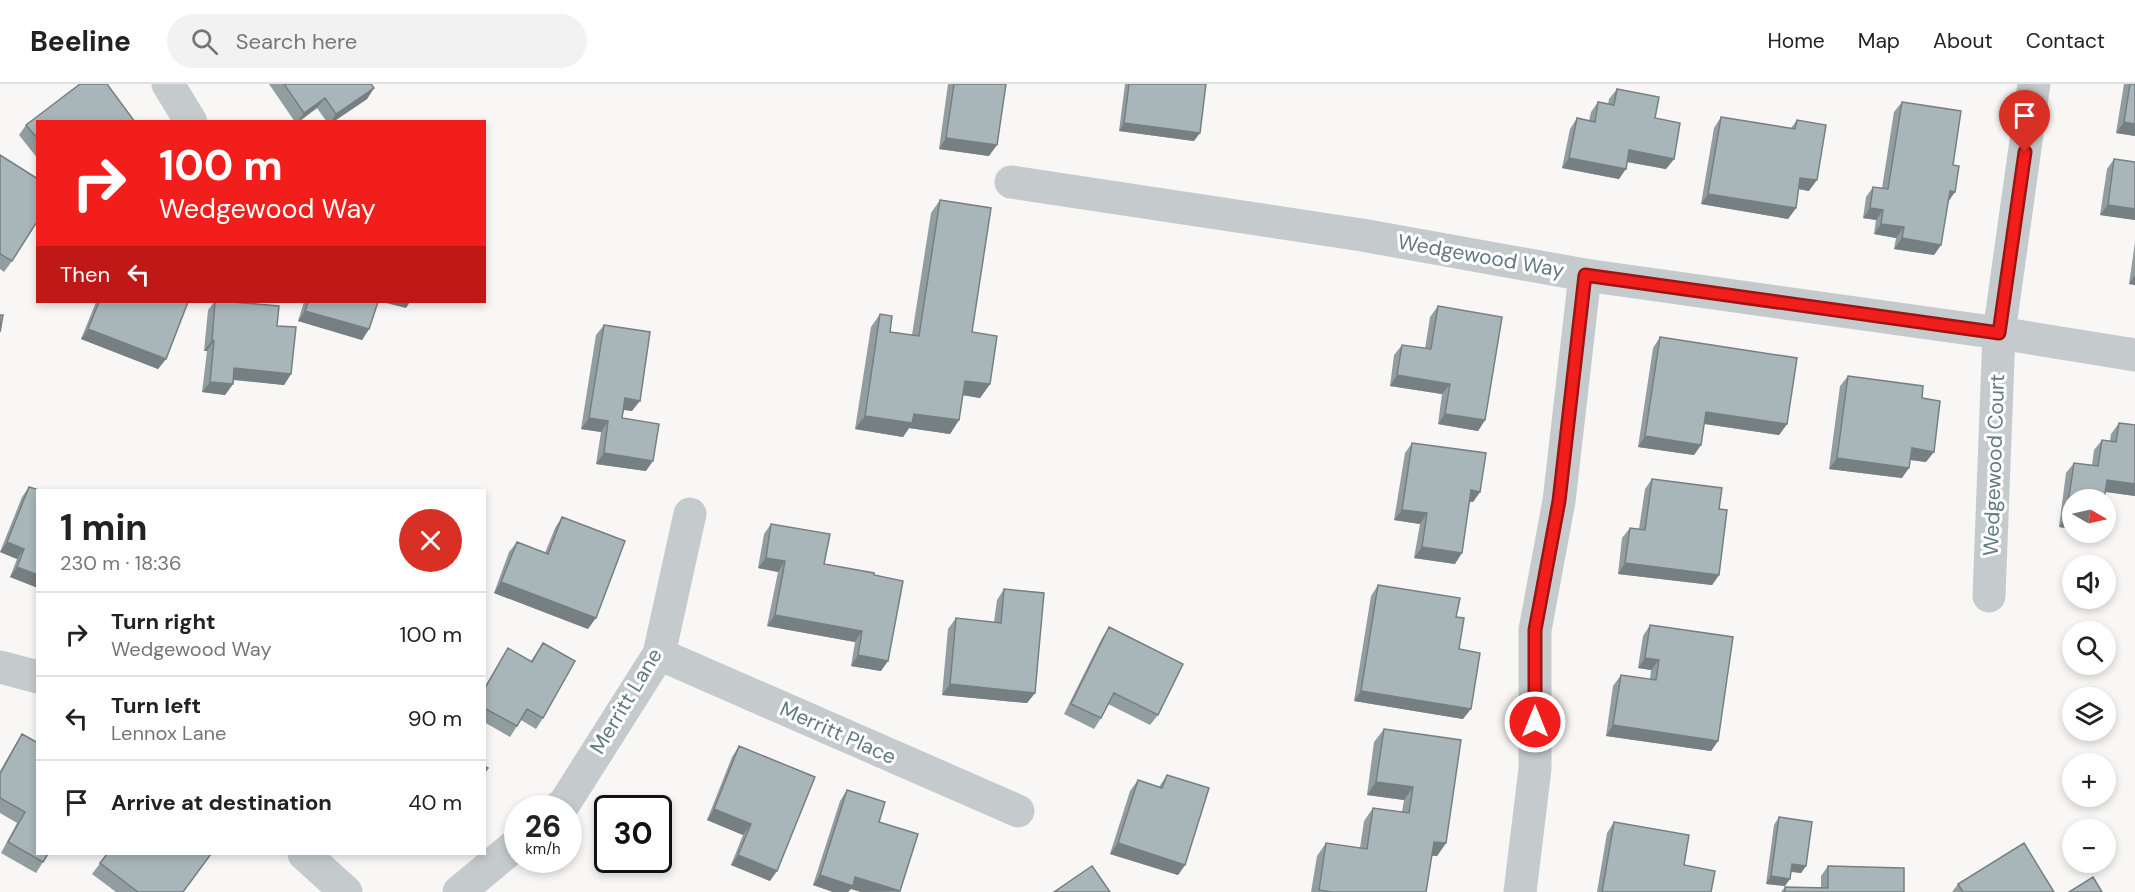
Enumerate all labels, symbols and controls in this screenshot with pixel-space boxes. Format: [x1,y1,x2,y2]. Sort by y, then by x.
search box [167,14,587,68]
text: Beeline [30,23,131,60]
icon: search [188,25,221,58]
text: Search here [236,27,357,56]
text: Home [1767,27,1825,55]
text: Map [1858,27,1900,55]
text: About [1933,27,1993,55]
text: Contact [2026,27,2105,55]
pin [1999,90,2050,152]
icon: arrive [2008,99,2041,132]
text: 100 m [159,138,283,193]
icon: right [60,144,138,222]
text: Wedgewood Way [159,191,376,226]
street label: Wedgewood Way [1396,228,1567,284]
icon: left [122,258,155,291]
text: Then [60,260,110,289]
street label: Wedgewood Court [1977,374,2011,556]
north arrow [2062,489,2116,543]
map controls [2062,489,2116,873]
text: 1 min [60,504,148,551]
button: close [399,509,462,572]
text: 230 m · 18:36 [60,550,182,576]
button: sound [2062,555,2116,609]
text: Turn right [111,607,216,636]
icon: right [60,618,93,651]
text: 100 m [400,620,462,649]
button: search [2062,621,2116,675]
text: Wedgewood Way [111,636,272,662]
street label: Merritt Lane [583,643,669,759]
button: layers [2062,687,2116,741]
position arrow [1503,690,1567,754]
text: Turn left [111,691,201,720]
street label: Merritt Place [775,695,901,771]
icon: left [60,702,93,735]
text: 90 m [408,704,462,733]
text: Lennox Lane [111,720,226,746]
button: + [2062,753,2116,807]
icon: arrive [60,786,93,819]
text: Arrive at destination [111,788,332,817]
text: 40 m [408,788,462,817]
speed limit sign: 30 [594,795,672,873]
text: 26 [525,807,561,846]
button: − [2062,819,2116,873]
text: km/h [525,839,561,859]

